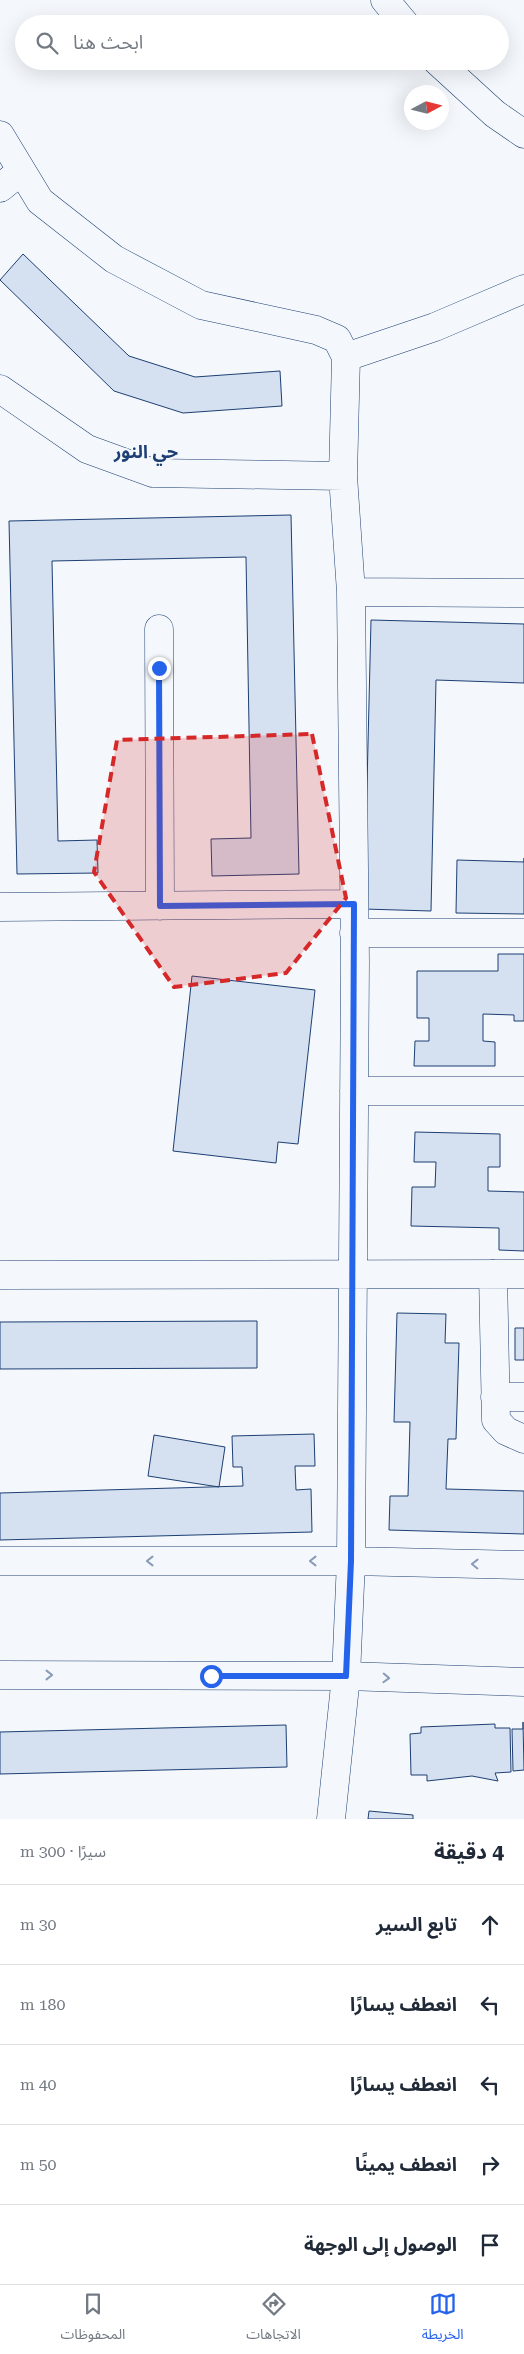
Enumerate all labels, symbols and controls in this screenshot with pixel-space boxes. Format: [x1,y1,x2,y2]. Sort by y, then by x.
search box [15,15,509,70]
icon: search [33,29,61,57]
text: ابحث هنا [73,31,143,54]
north arrow [404,85,449,130]
district label: حي النور [113,441,178,466]
route end [148,657,171,680]
one-way arrow [146,1556,154,1566]
one-way arrow [309,1556,316,1566]
one-way arrow [471,1559,479,1569]
route start [200,1665,223,1688]
one-way arrow [45,1670,53,1680]
one-way arrow [382,1672,390,1683]
text: 4 دقيقة [434,1840,504,1864]
text: سيرًا · 300 m [20,1842,106,1861]
icon: ahead [476,1911,504,1939]
text: تابع السير [376,1913,457,1936]
text: 30 m [20,1915,57,1934]
icon: left [476,1991,504,2019]
text: انعطف يسارًا [350,1993,457,2016]
text: 180 m [20,1995,66,2014]
icon: left [476,2071,504,2099]
text: انعطف يسارًا [350,2073,457,2096]
text: 40 m [20,2075,57,2094]
icon: right [476,2151,504,2179]
text: انعطف يمينًا [355,2153,457,2176]
text: 50 m [20,2155,57,2174]
icon: arrive [476,2231,504,2259]
text: الوصول إلى الوجهة [304,2233,457,2256]
tab: المحفوظات [60,2290,125,2349]
tab: الاتجاهات [246,2290,301,2349]
tab: الخريطة [422,2290,464,2349]

